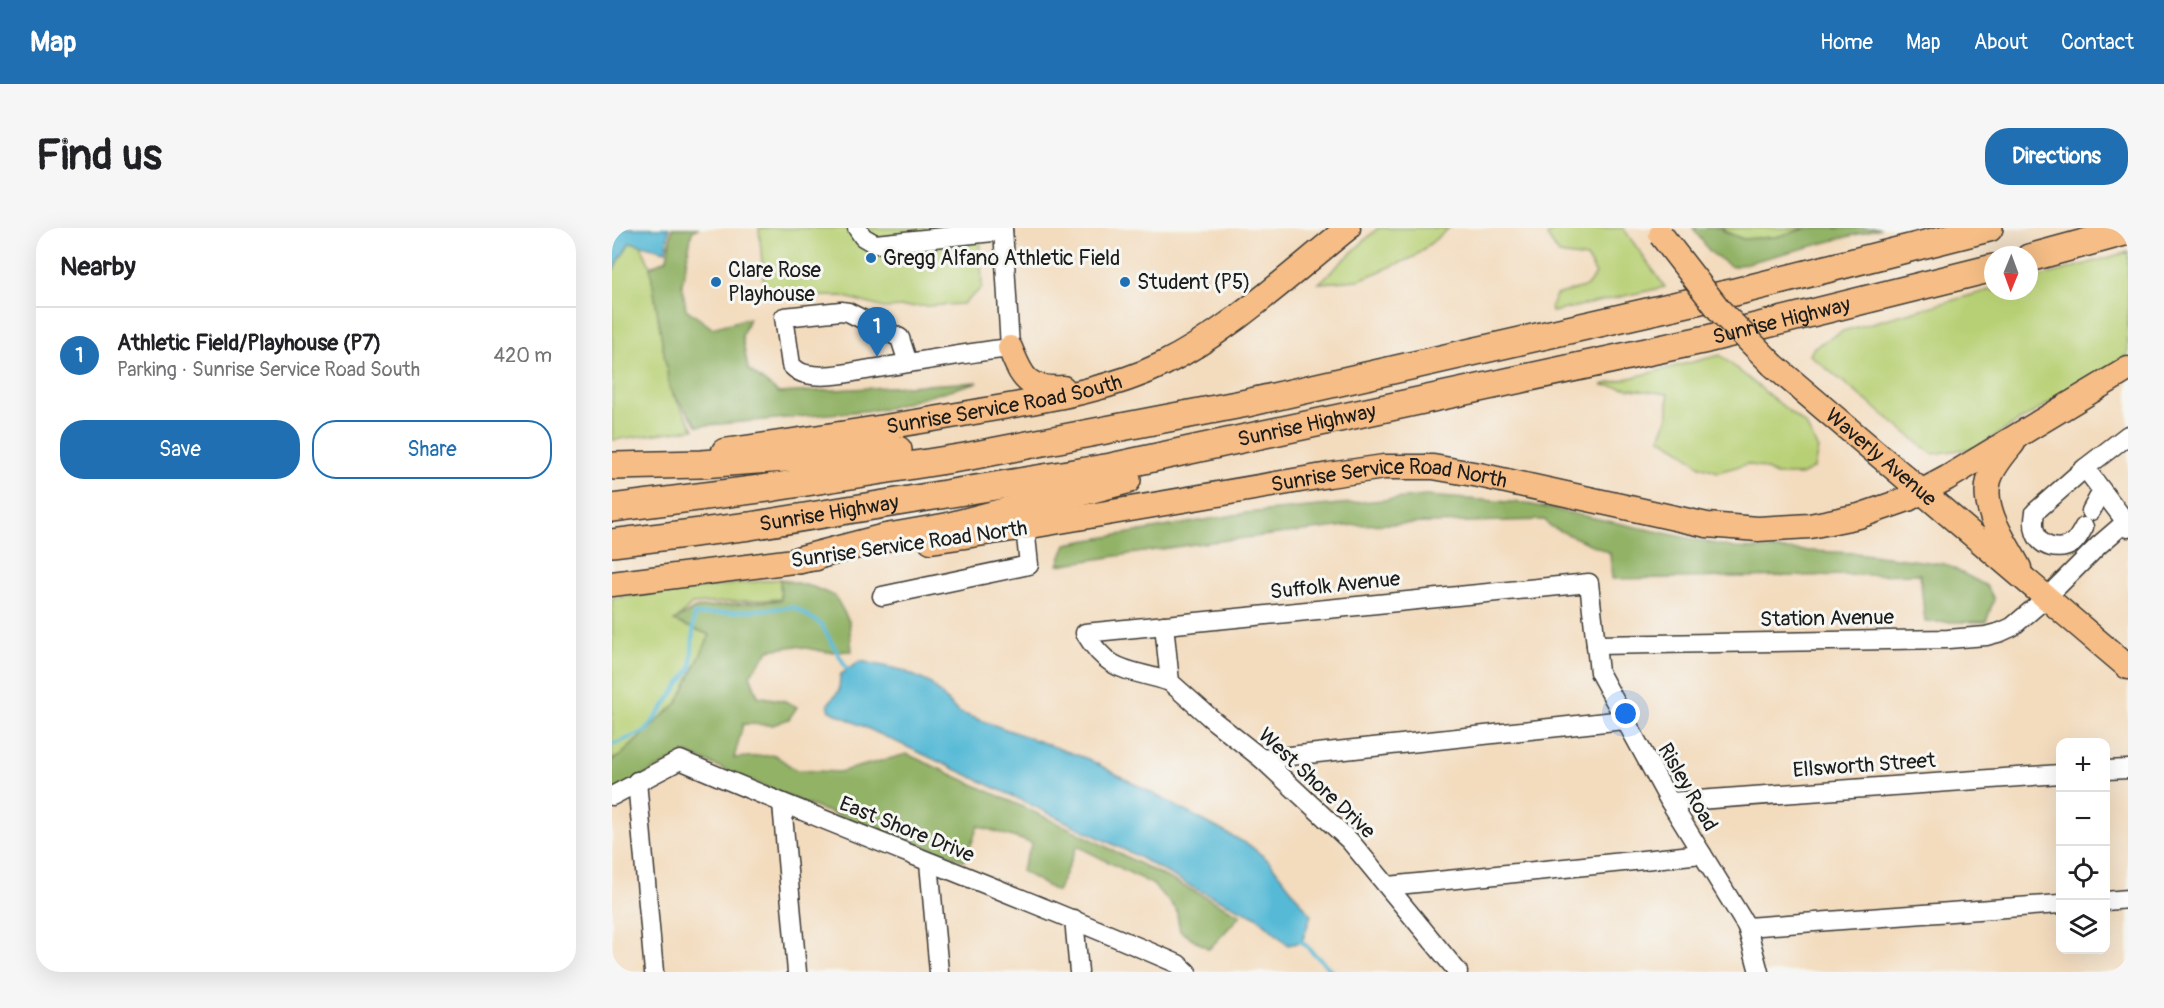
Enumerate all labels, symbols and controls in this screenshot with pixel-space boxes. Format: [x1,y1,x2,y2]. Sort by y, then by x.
text: Map [30,25,76,60]
text: Home [1820,29,1873,56]
text: Map [1906,29,1941,56]
text: About [1974,29,2028,56]
text: Contact [2061,29,2134,56]
button: Directions [1985,128,2128,185]
text: Find us [36,130,162,182]
place label: Gregg Alfano Athletic Field [883,245,1120,272]
north arrow [1984,246,2038,300]
text: Nearby [60,251,136,283]
marker: Gregg Alfano Athletic Field [864,251,878,265]
place label: Clare Rose Playhouse [728,257,822,308]
place label: Student (P5) [1137,269,1250,296]
marker: Clare Rose Playhouse [709,275,723,289]
marker: Student (P5) [1118,275,1132,289]
street label: Sunrise Highway [1710,291,1853,351]
pin: 1 [858,308,896,357]
text: Athletic Field/Playhouse (P7) [117,329,381,357]
text: 1 [76,343,83,368]
text: 420 m [493,343,552,368]
text: Parking · Sunrise Service Road South [117,357,420,382]
street label: Sunrise Service Road South [884,368,1126,441]
street label: Sunrise Highway [1235,397,1379,453]
street label: Waverly Avenue [1819,402,1943,513]
button: Save [60,420,300,479]
button: Share [312,420,552,479]
street label: Sunrise Service Road North [1269,454,1510,499]
street label: Sunrise Highway [757,489,901,538]
street label: Sunrise Service Road North [789,515,1029,574]
street label: Suffolk Avenue [1269,565,1402,606]
street label: Station Avenue [1760,604,1895,633]
your location [1611,699,1640,728]
street label: West Shore Drive [1252,722,1382,845]
street label: Risley Road [1651,738,1724,836]
map controls [2056,738,2110,954]
button: + [2056,738,2110,792]
street label: Ellsworth Street [1792,747,1937,784]
street label: East Shore Drive [835,790,979,869]
button: − [2056,792,2110,846]
button: locate [2056,846,2110,900]
button: layers [2056,900,2110,954]

